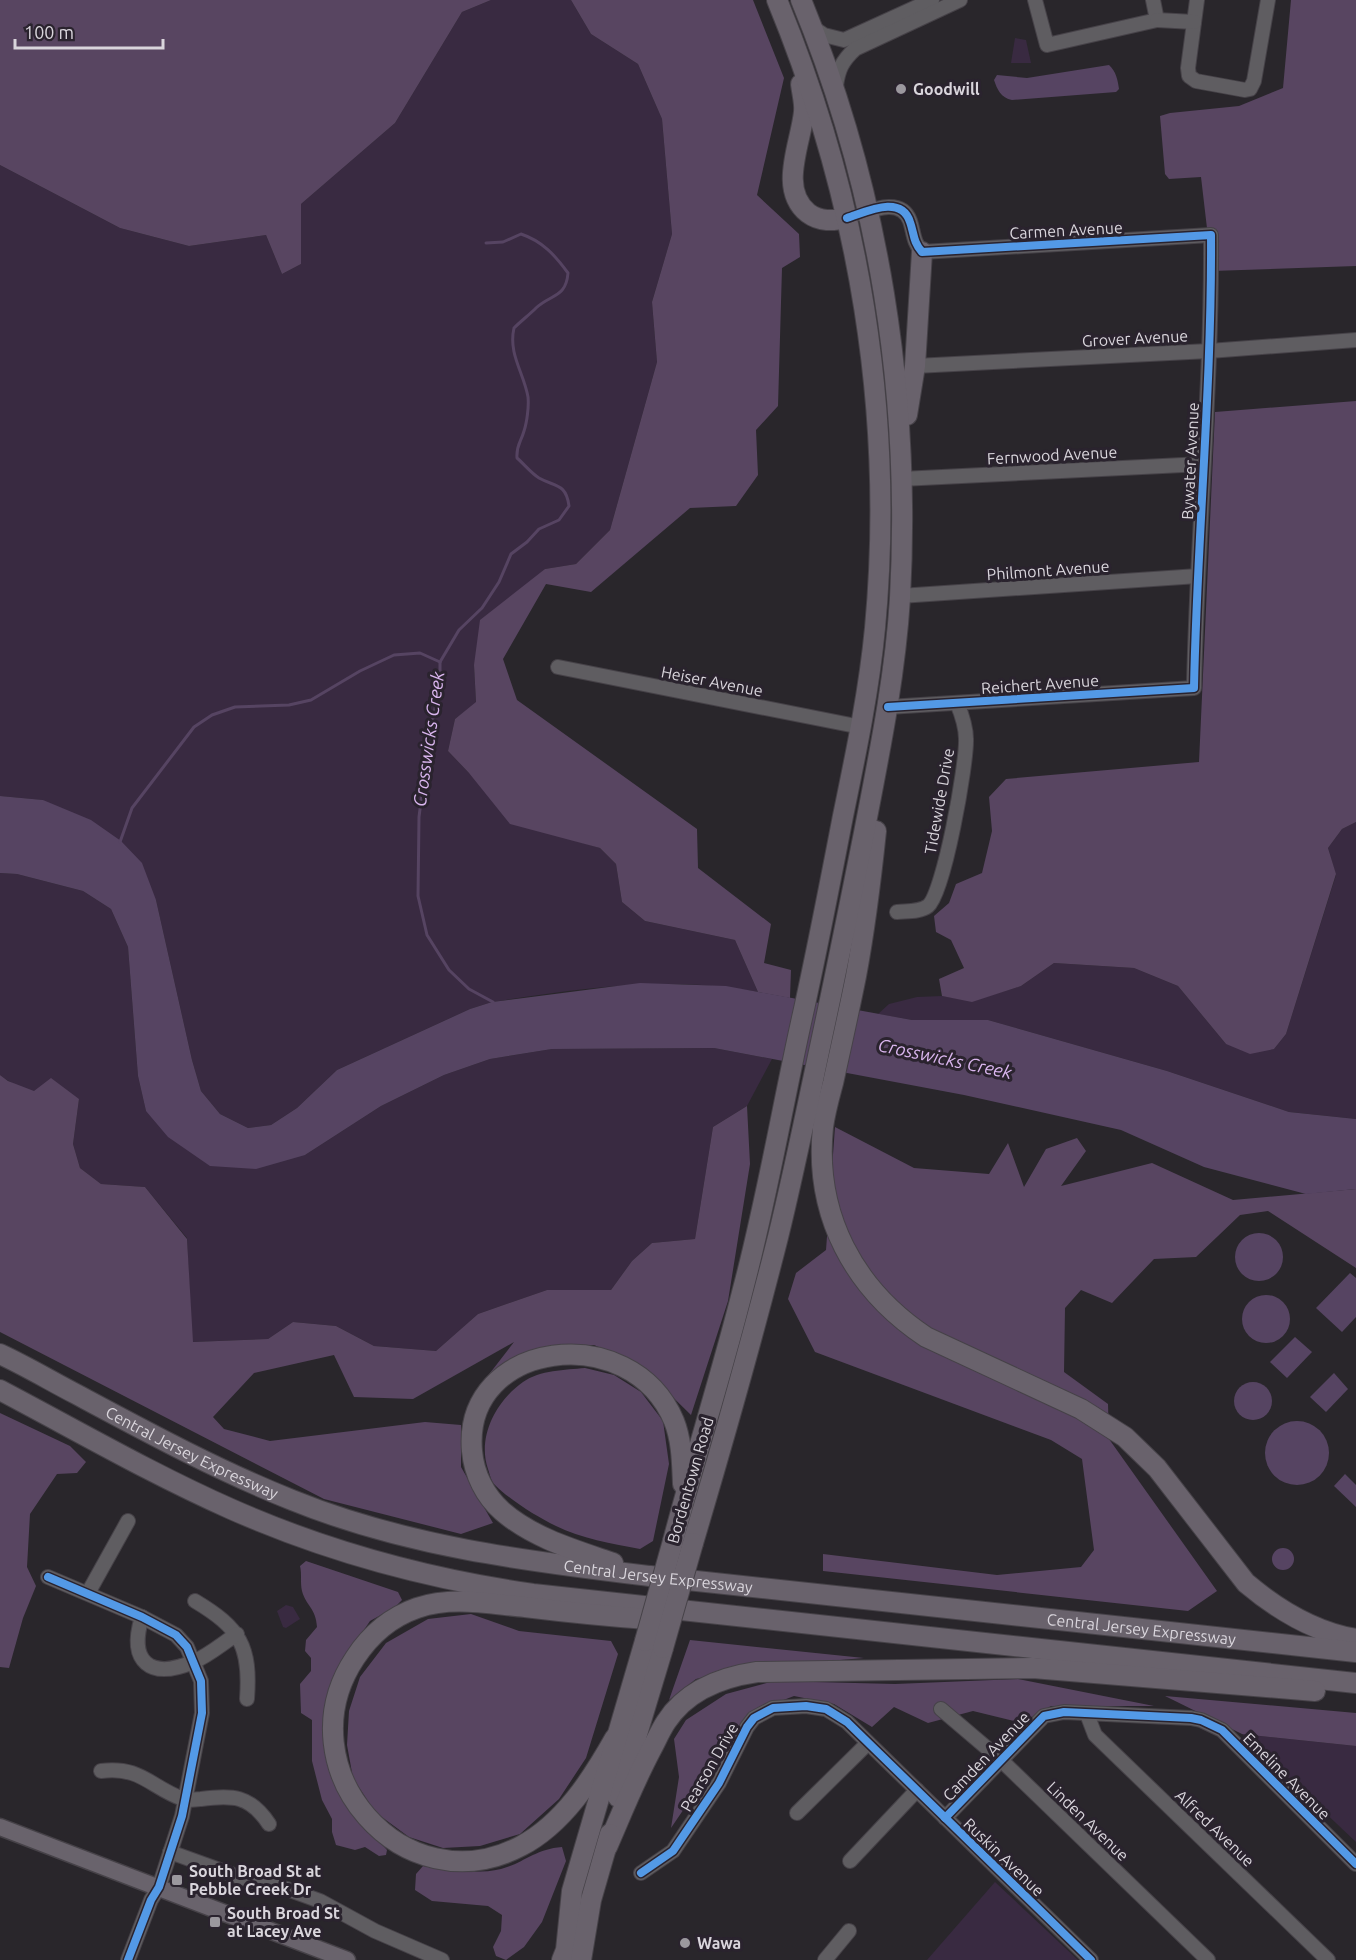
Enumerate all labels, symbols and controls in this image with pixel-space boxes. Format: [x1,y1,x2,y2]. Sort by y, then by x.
scale bar [15,12,164,50]
text: 100 m [24,22,74,42]
place label: Goodwill [913,80,980,98]
marker: Goodwill [894,82,908,96]
street label: Carmen Avenue [1009,218,1123,242]
street label: Grover Avenue [1081,326,1189,350]
street label: Bywater Avenue [1178,402,1202,520]
street label: Fernwood Avenue [986,443,1118,467]
street label: Philmont Avenue [986,557,1110,583]
street label: Heiser Avenue [660,662,764,700]
water label: Crosswicks Creek [409,669,448,808]
street label: Reichert Avenue [981,671,1099,697]
street label: Tidewide Drive [921,747,957,855]
water label: Crosswicks Creek [876,1034,1015,1082]
street label: Central Jersey Expressway [103,1403,281,1502]
street label: Bordentown Road [663,1415,717,1545]
street label: Central Jersey Expressway [563,1556,754,1596]
street label: Central Jersey Expressway [1046,1610,1237,1648]
street label: Camden Avenue [939,1708,1033,1804]
street label: Pearson Drive [676,1720,742,1814]
street label: Emeline Avenue [1240,1729,1334,1823]
street label: Linden Avenue [1044,1778,1132,1864]
street label: Alfred Avenue [1172,1786,1258,1870]
street label: Ruskin Avenue [960,1814,1048,1900]
place label: South Broad St at Pebble Creek Dr [189,1862,321,1898]
marker: South Broad St at Pebble Creek Dr [170,1873,184,1887]
place label: South Broad St at Lacey Ave [227,1904,340,1940]
marker: South Broad St at Lacey Ave [208,1915,222,1929]
place label: Wawa [697,1934,741,1952]
marker: Wawa [678,1936,692,1950]

